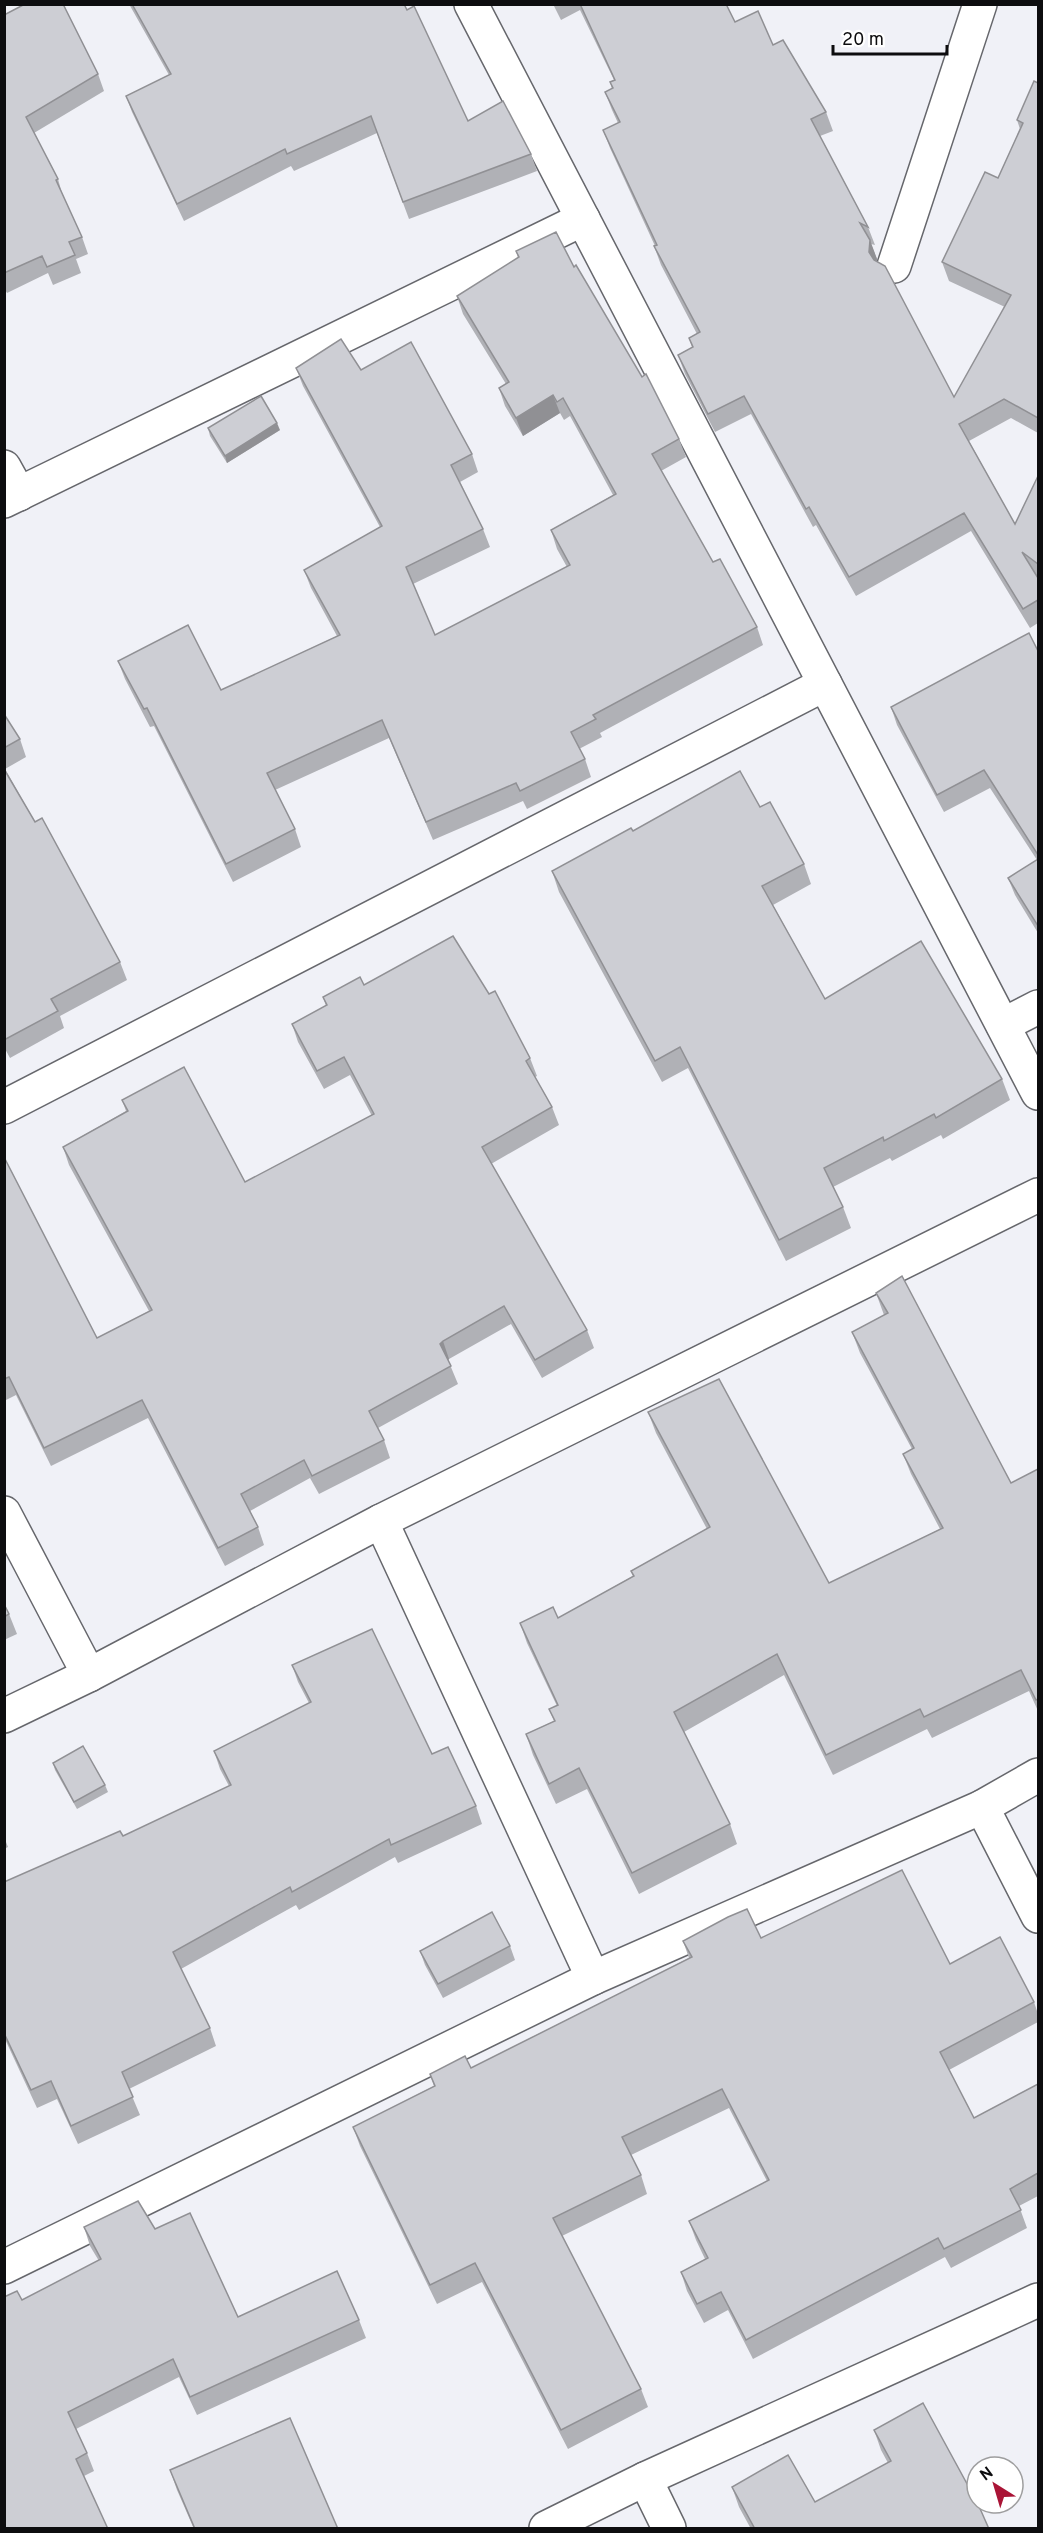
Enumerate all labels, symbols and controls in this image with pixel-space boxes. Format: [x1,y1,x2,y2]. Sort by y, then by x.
scale bar [833,18,947,56]
text: 20 m [842,29,884,52]
north arrow [965,2455,1025,2515]
text: N [977,2463,998,2486]

